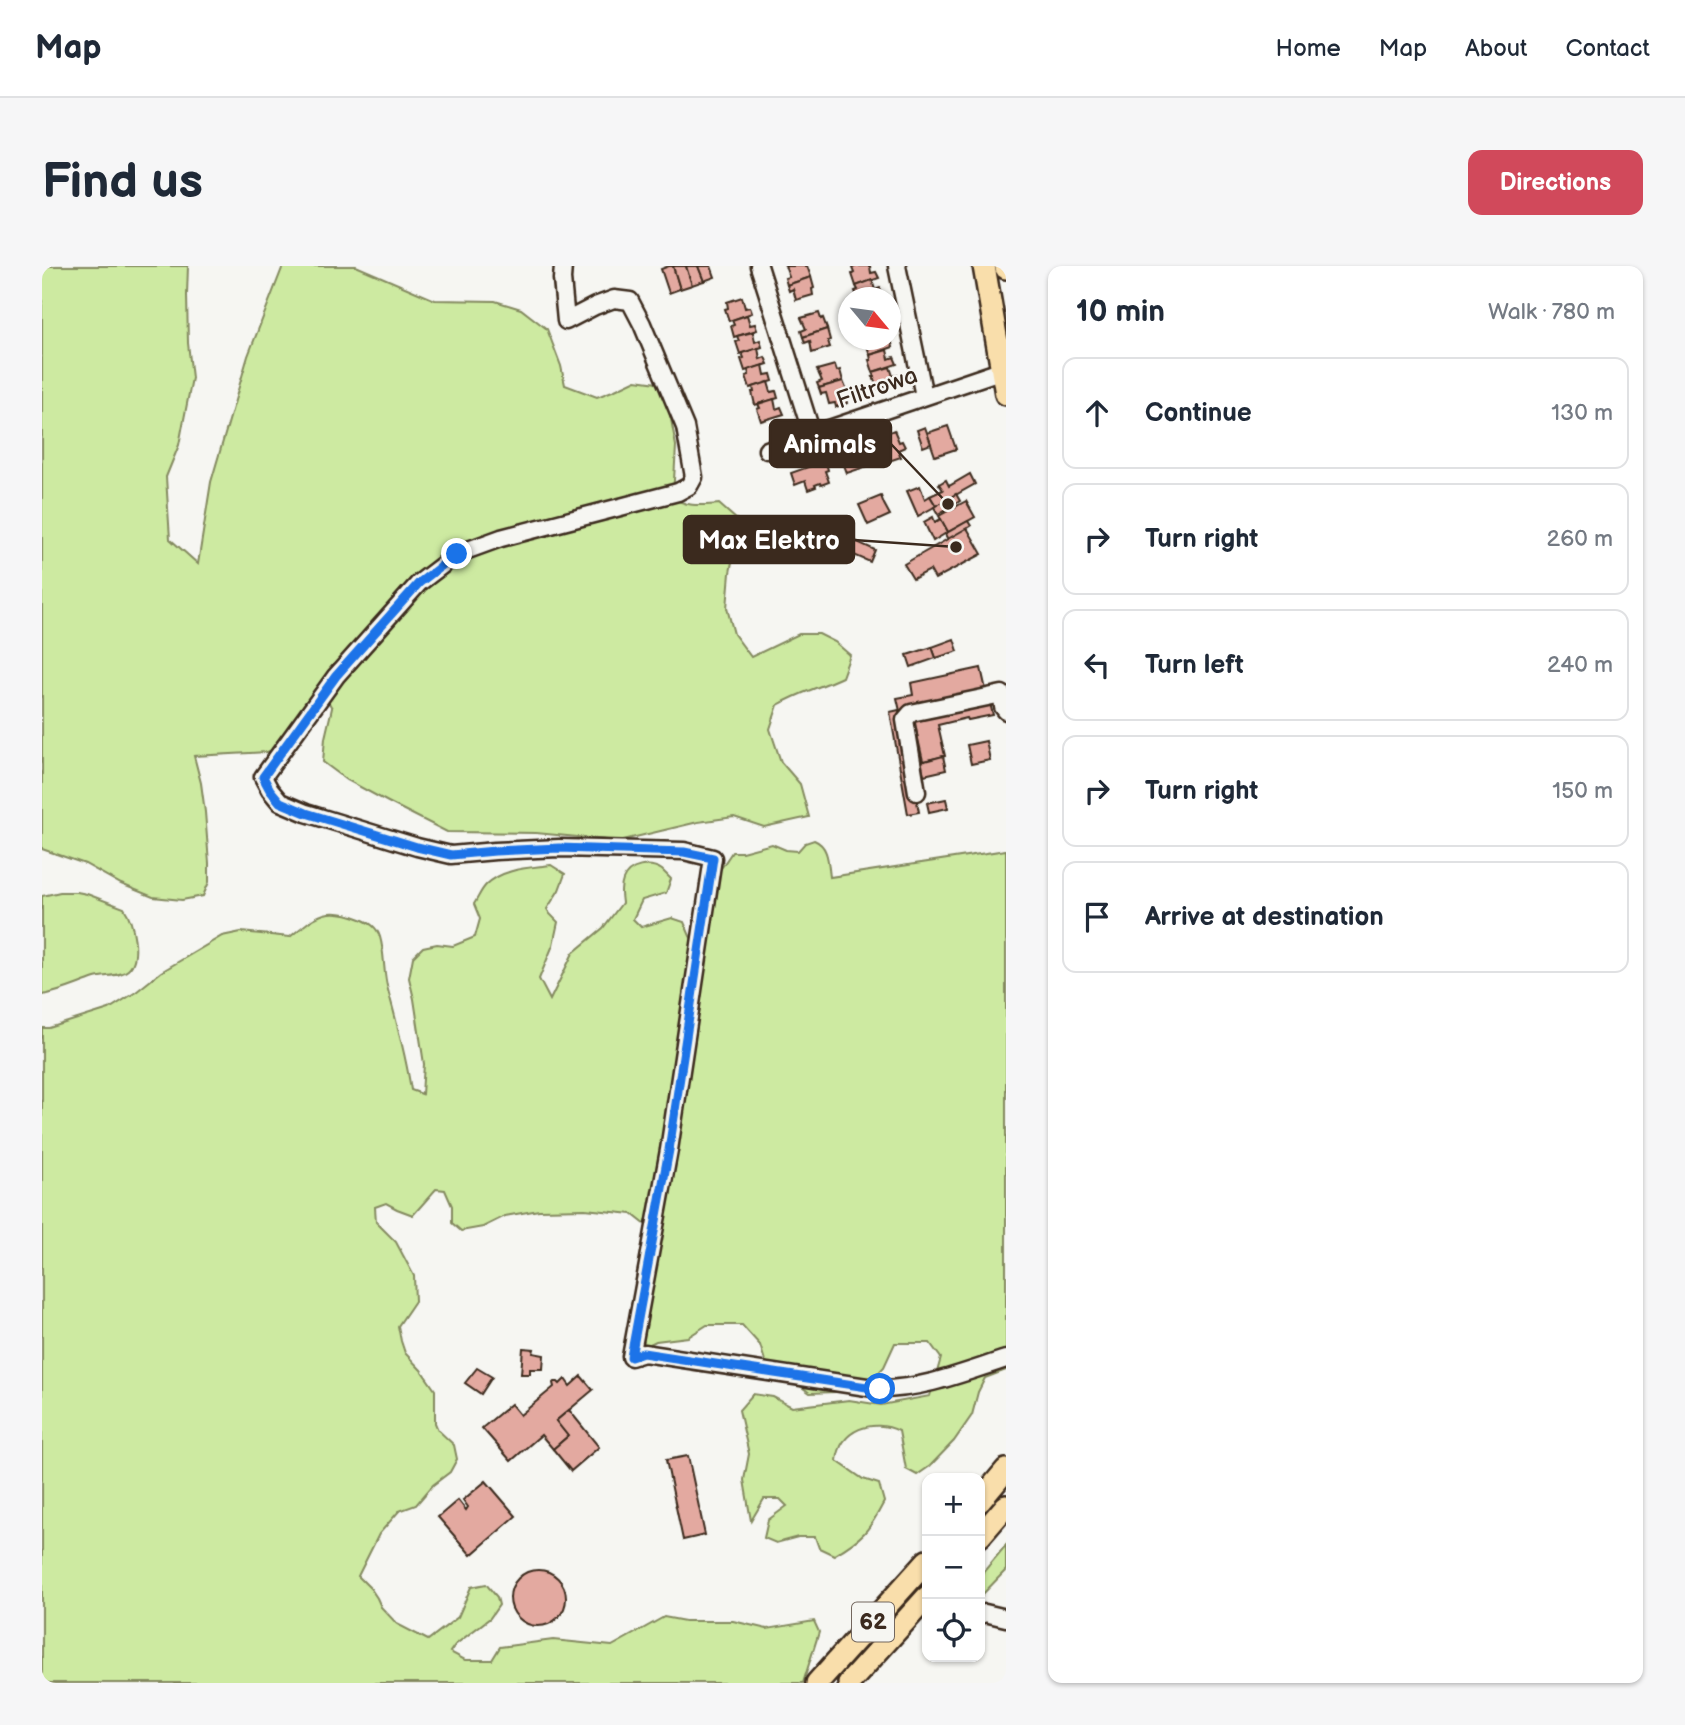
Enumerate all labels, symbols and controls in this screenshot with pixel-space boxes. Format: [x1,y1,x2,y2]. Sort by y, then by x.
text: Map [35,28,101,68]
text: Home [1276,34,1341,63]
text: Map [1379,34,1427,63]
text: About [1465,34,1527,63]
text: Contact [1565,34,1650,63]
button: Directions [1468,150,1643,215]
text: Find us [42,153,203,212]
north arrow [838,287,901,350]
text: 10 min [1076,294,1165,330]
text: Walk · 780 m [1488,298,1615,326]
street label: Filtrowa [833,361,921,415]
icon: ahead [1078,394,1116,432]
text: Continue [1145,398,1252,429]
text: 130 m [1551,399,1613,427]
callout: Animals [770,420,891,467]
text: Animals [783,430,877,461]
callout: Max Elektro [684,516,854,563]
icon: right [1078,520,1116,558]
text: Turn right [1145,524,1258,555]
text: 260 m [1547,525,1613,553]
text: Max Elektro [698,526,840,557]
route end [441,538,472,569]
icon: left [1078,646,1116,684]
text: Turn left [1145,650,1244,681]
text: 240 m [1547,651,1613,679]
icon: right [1078,772,1116,810]
text: Turn right [1145,776,1258,807]
text: 150 m [1552,777,1613,805]
icon: arrive [1078,898,1116,936]
text: Arrive at destination [1145,902,1384,933]
route start [864,1373,895,1404]
map controls [922,1473,985,1662]
button: + [922,1473,985,1536]
button: − [922,1536,985,1599]
button: locate [922,1599,985,1662]
road number: 62 [852,1602,894,1642]

